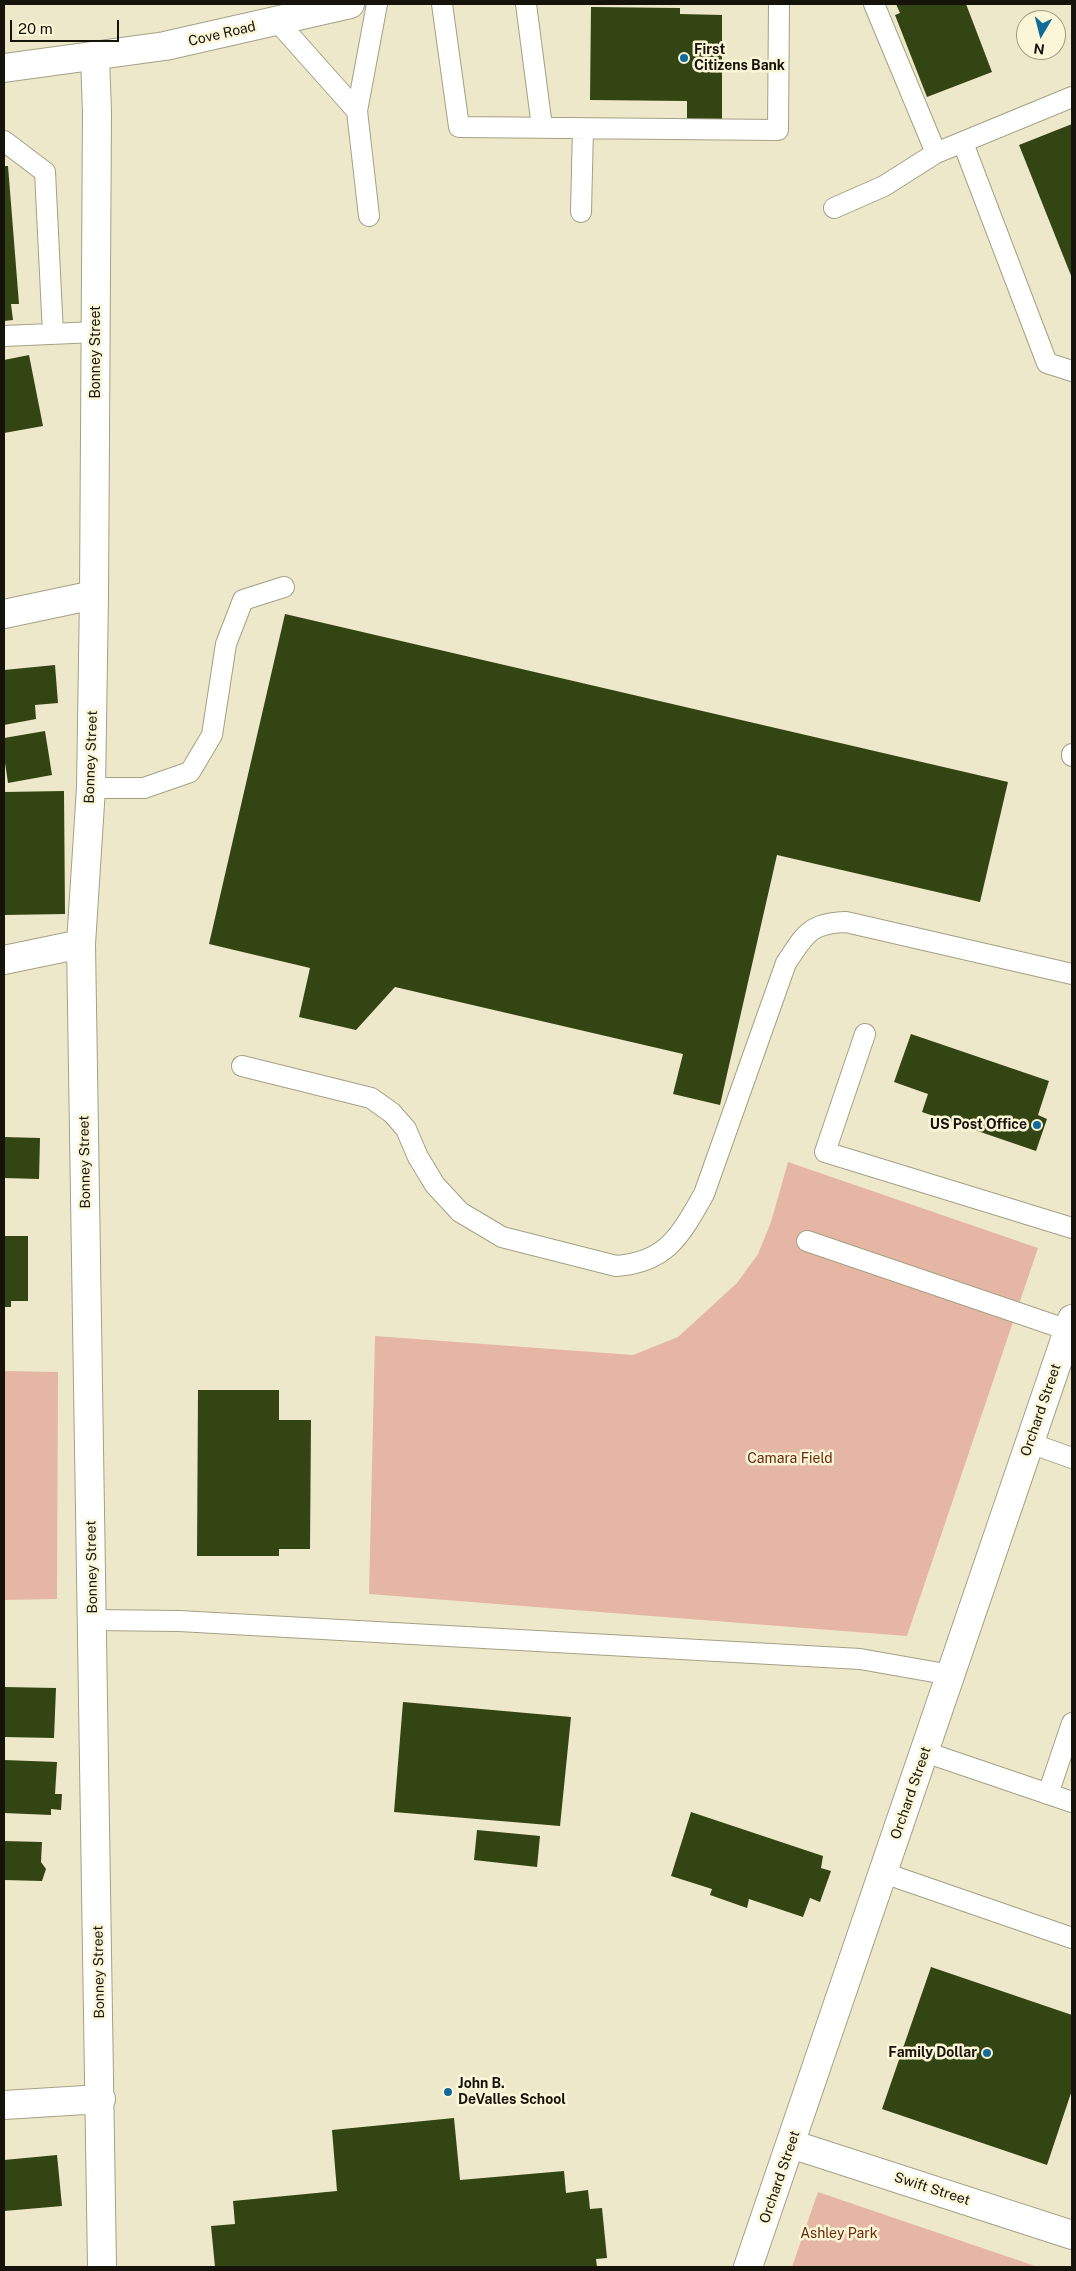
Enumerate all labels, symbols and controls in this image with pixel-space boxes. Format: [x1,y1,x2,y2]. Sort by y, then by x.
scale bar [12,10,121,42]
north arrow [1016,10,1066,60]
street label: Cove Road [187,18,257,50]
text: 20 m [18,20,53,37]
text: N [1033,40,1046,58]
place label: First Citizens Bank [694,42,785,74]
marker: First Citizens Bank [678,52,690,64]
street label: Bonney Street [88,305,104,399]
street label: Bonney Street [81,710,101,804]
street label: Bonney Street [76,1115,94,1209]
place label: US Post Office [930,1117,1027,1133]
marker: US Post Office [1031,1119,1043,1131]
street label: Orchard Street [1017,1361,1065,1459]
park label: Camara Field [747,1451,833,1467]
street label: Bonney Street [83,1520,101,1614]
street label: Orchard Street [887,1744,935,1842]
street label: Bonney Street [90,1925,108,2019]
place label: Family Dollar [888,2045,977,2061]
marker: Family Dollar [981,2047,993,2059]
place label: John B. DeValles School [458,2076,566,2108]
marker: John B. DeValles School [442,2086,454,2098]
street label: Orchard Street [756,2128,804,2226]
street label: Swift Street [892,2169,972,2209]
park label: Ashley Park [800,2226,878,2242]

